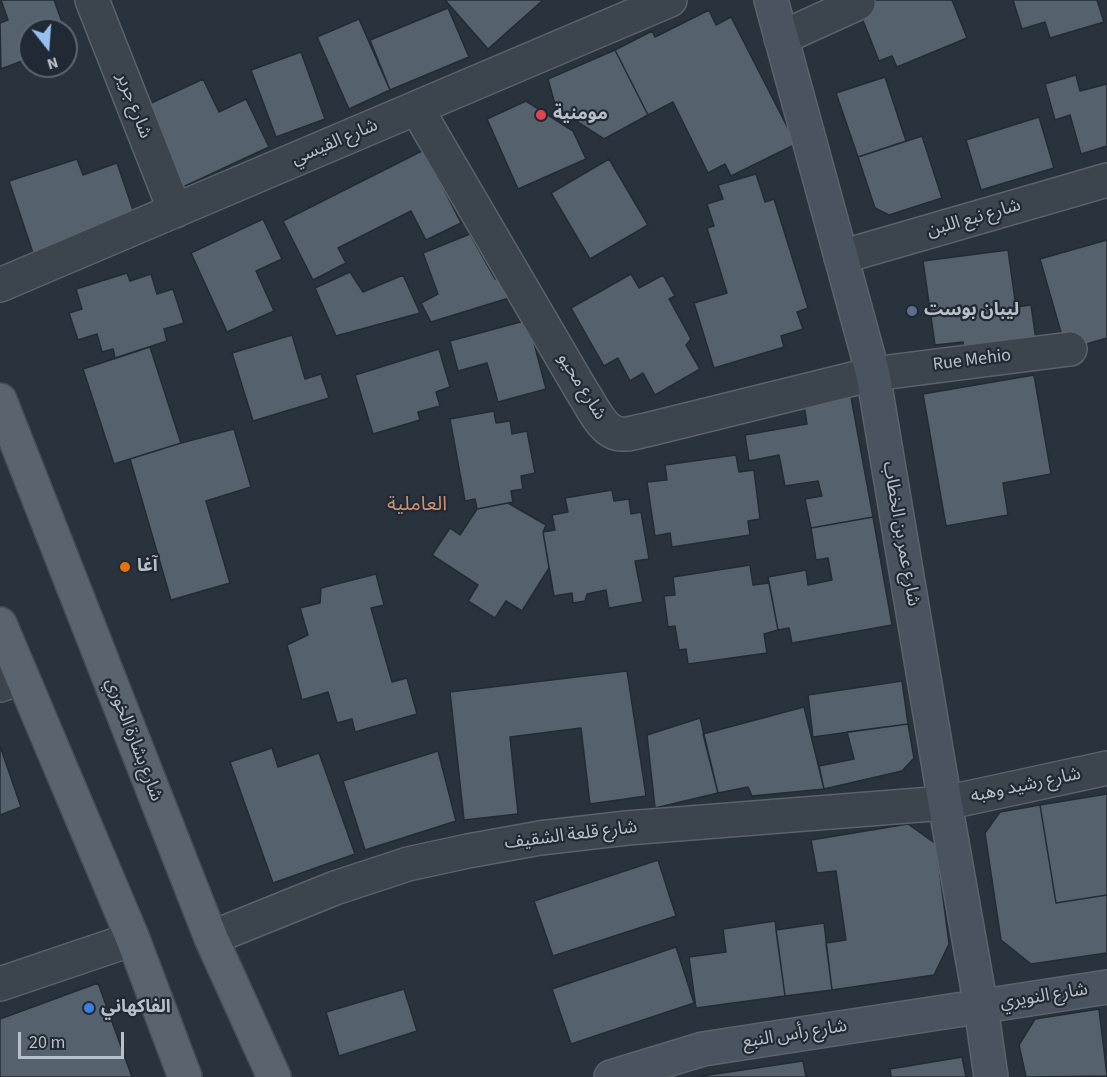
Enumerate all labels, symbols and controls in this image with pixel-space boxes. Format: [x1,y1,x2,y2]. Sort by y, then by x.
north arrow [18,18,78,78]
text: N [44,51,61,75]
street label: شارع جرير [111,70,155,142]
place label: مومنية [553,104,608,126]
marker: مومنية [534,108,548,122]
street label: شارع القيسي [289,115,381,171]
street label: شارع نبع اللبن [925,195,1023,243]
place label: ليبان بوست [924,300,1019,322]
marker: ليبان بوست [905,304,919,318]
street label: Rue Mehio [932,345,1012,377]
street label: شارع محيو [552,350,610,424]
street label: شارع عمر بن الخطاب [877,460,923,608]
district label: العاملية [387,494,447,518]
place label: آغا [137,556,158,578]
marker: آغا [118,560,132,574]
street label: شارع بشارة الخوري [100,675,166,805]
street label: شارع رشيد وهبه [969,764,1083,808]
street label: شارع قلعة الشقيف [503,817,639,855]
street label: شارع النويري [999,979,1089,1015]
place label: الفاكهاني [101,997,171,1019]
marker: الفاكهاني [82,1001,96,1015]
street label: شارع رأس النبع [741,1016,849,1054]
scale bar [21,1020,128,1058]
text: 20 m [29,1030,65,1055]

